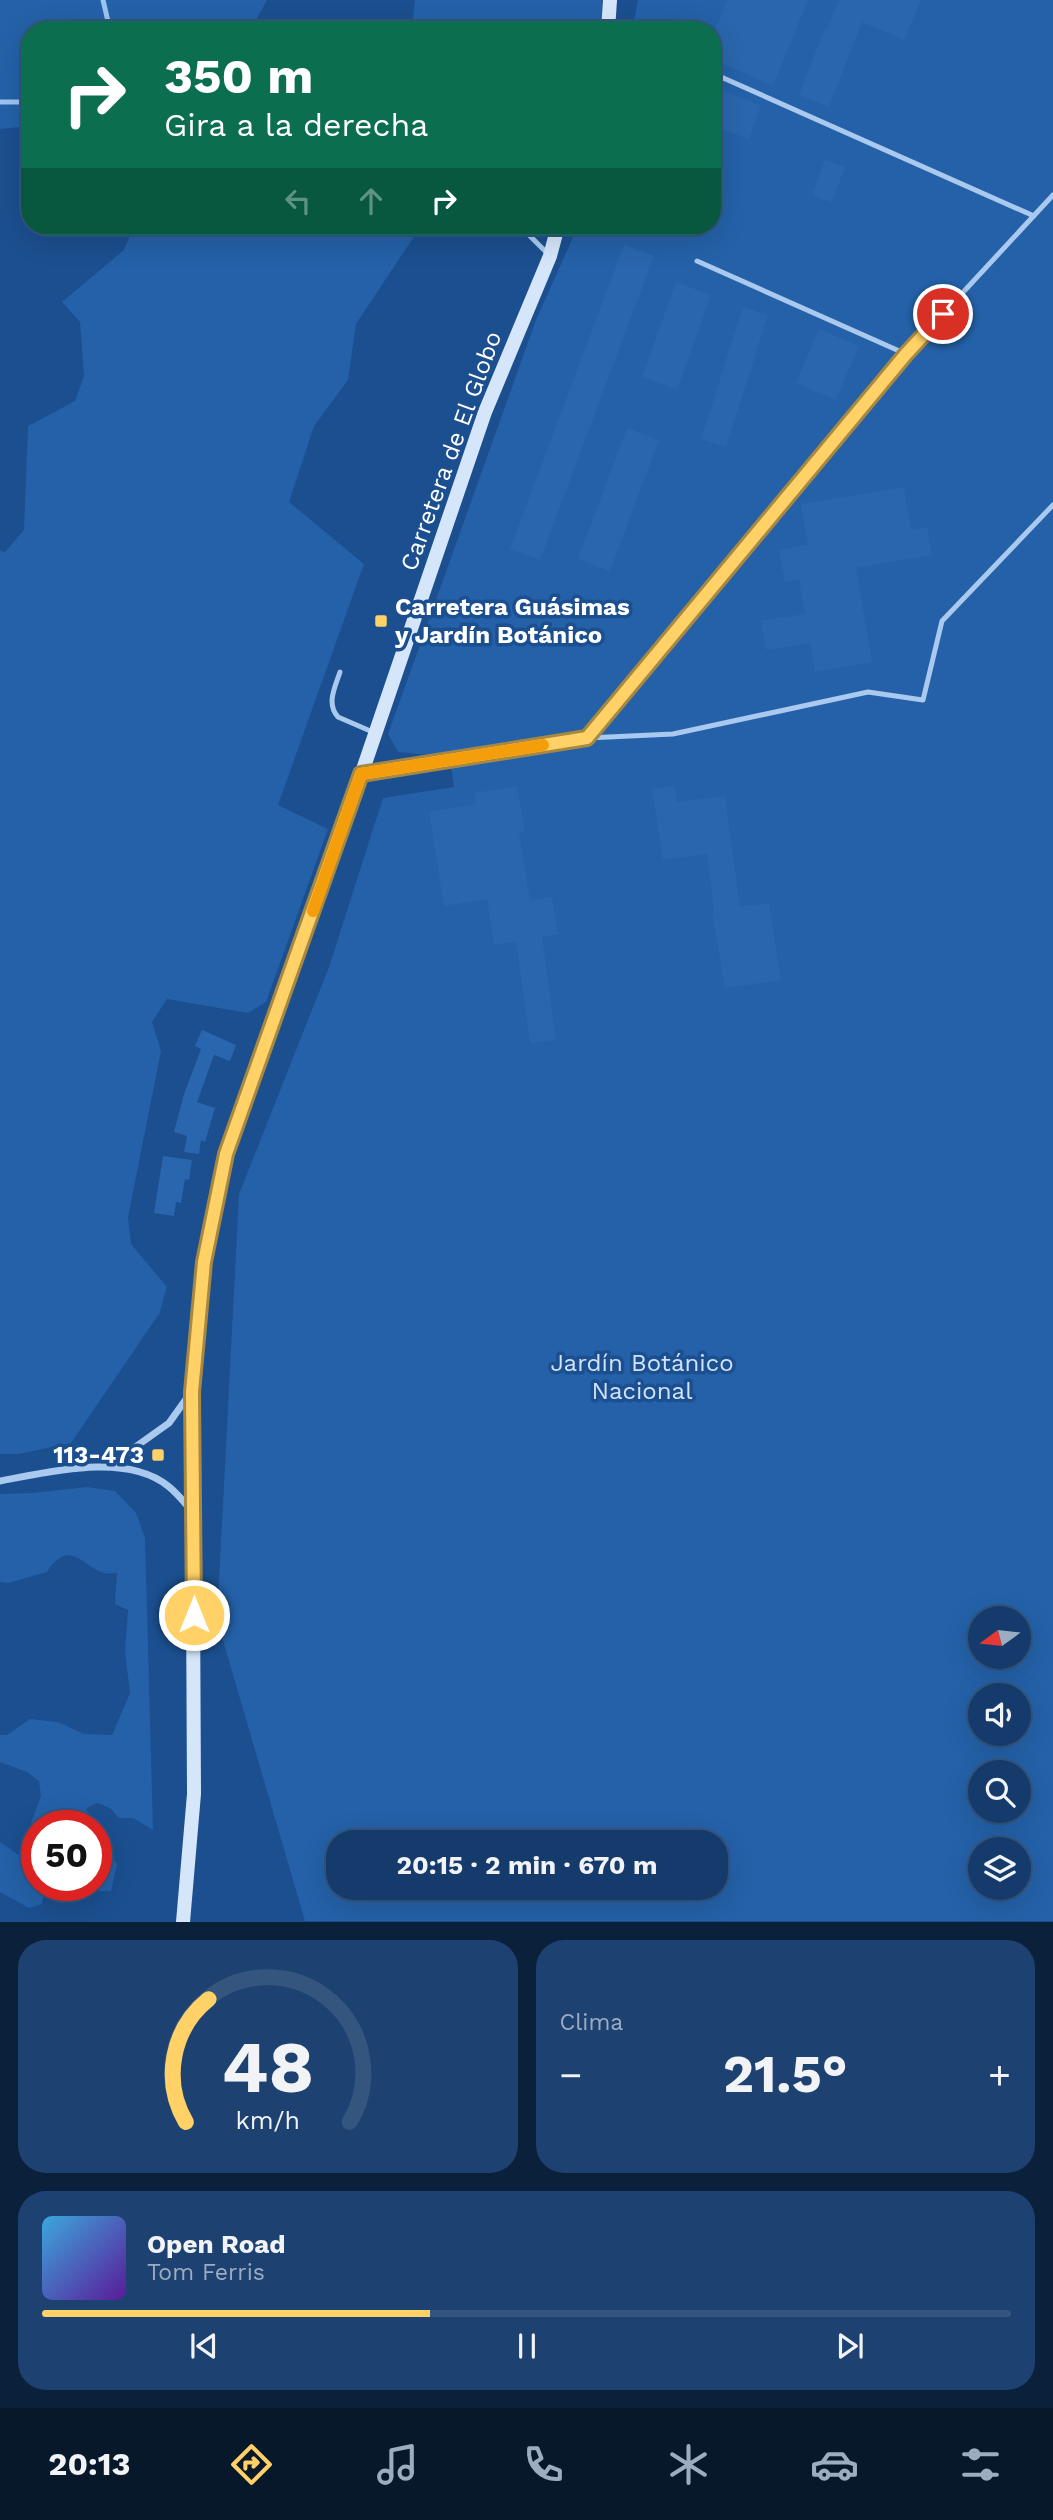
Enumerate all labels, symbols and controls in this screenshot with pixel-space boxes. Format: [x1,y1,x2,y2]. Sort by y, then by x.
text: 350 m [164,47,313,105]
icon: right [49,49,140,140]
text: Gira a la derecha [164,106,428,144]
icon: left [279,182,317,220]
icon: ahead [352,182,390,220]
icon: right [425,182,463,220]
pin [913,284,973,344]
icon: arrive [924,295,962,333]
street label: Carretera de El Globo [395,327,507,575]
place label: Carretera Guásimas y Jardín Botánico [394,593,630,649]
marker: Carretera Guásimas y Jardín Botánico [373,613,389,629]
park label: Jardín Botánico Nacional [550,1349,734,1405]
place label: 113-473 [53,1441,144,1469]
marker: 113-473 [150,1447,166,1463]
position arrow [157,1578,231,1652]
north arrow [968,1606,1031,1670]
map controls [968,1606,1031,1900]
button: sound [968,1683,1031,1746]
button: search [968,1760,1031,1823]
speed limit sign: 50 [21,1810,112,1901]
button: layers [968,1837,1031,1900]
text: 20:15 · 2 min · 670 m [397,1850,657,1880]
text: Clima [560,2009,623,2036]
text: 48 [221,2025,314,2111]
text: 21.5° [723,2044,848,2105]
text: − [560,2053,582,2097]
text: + [988,2053,1011,2097]
text: km/h [236,2106,300,2135]
text: Open Road [147,2229,285,2259]
text: Tom Ferris [147,2259,265,2286]
icon: previous [185,2327,223,2365]
icon: pause [508,2327,546,2365]
icon: next [831,2327,869,2365]
icon: directions [227,2440,276,2489]
icon: music [373,2440,422,2489]
icon: phone [519,2440,568,2489]
icon: climate [664,2440,713,2489]
icon: car [810,2440,859,2489]
icon: filters [956,2440,1005,2489]
text: 20:13 [48,2445,130,2483]

